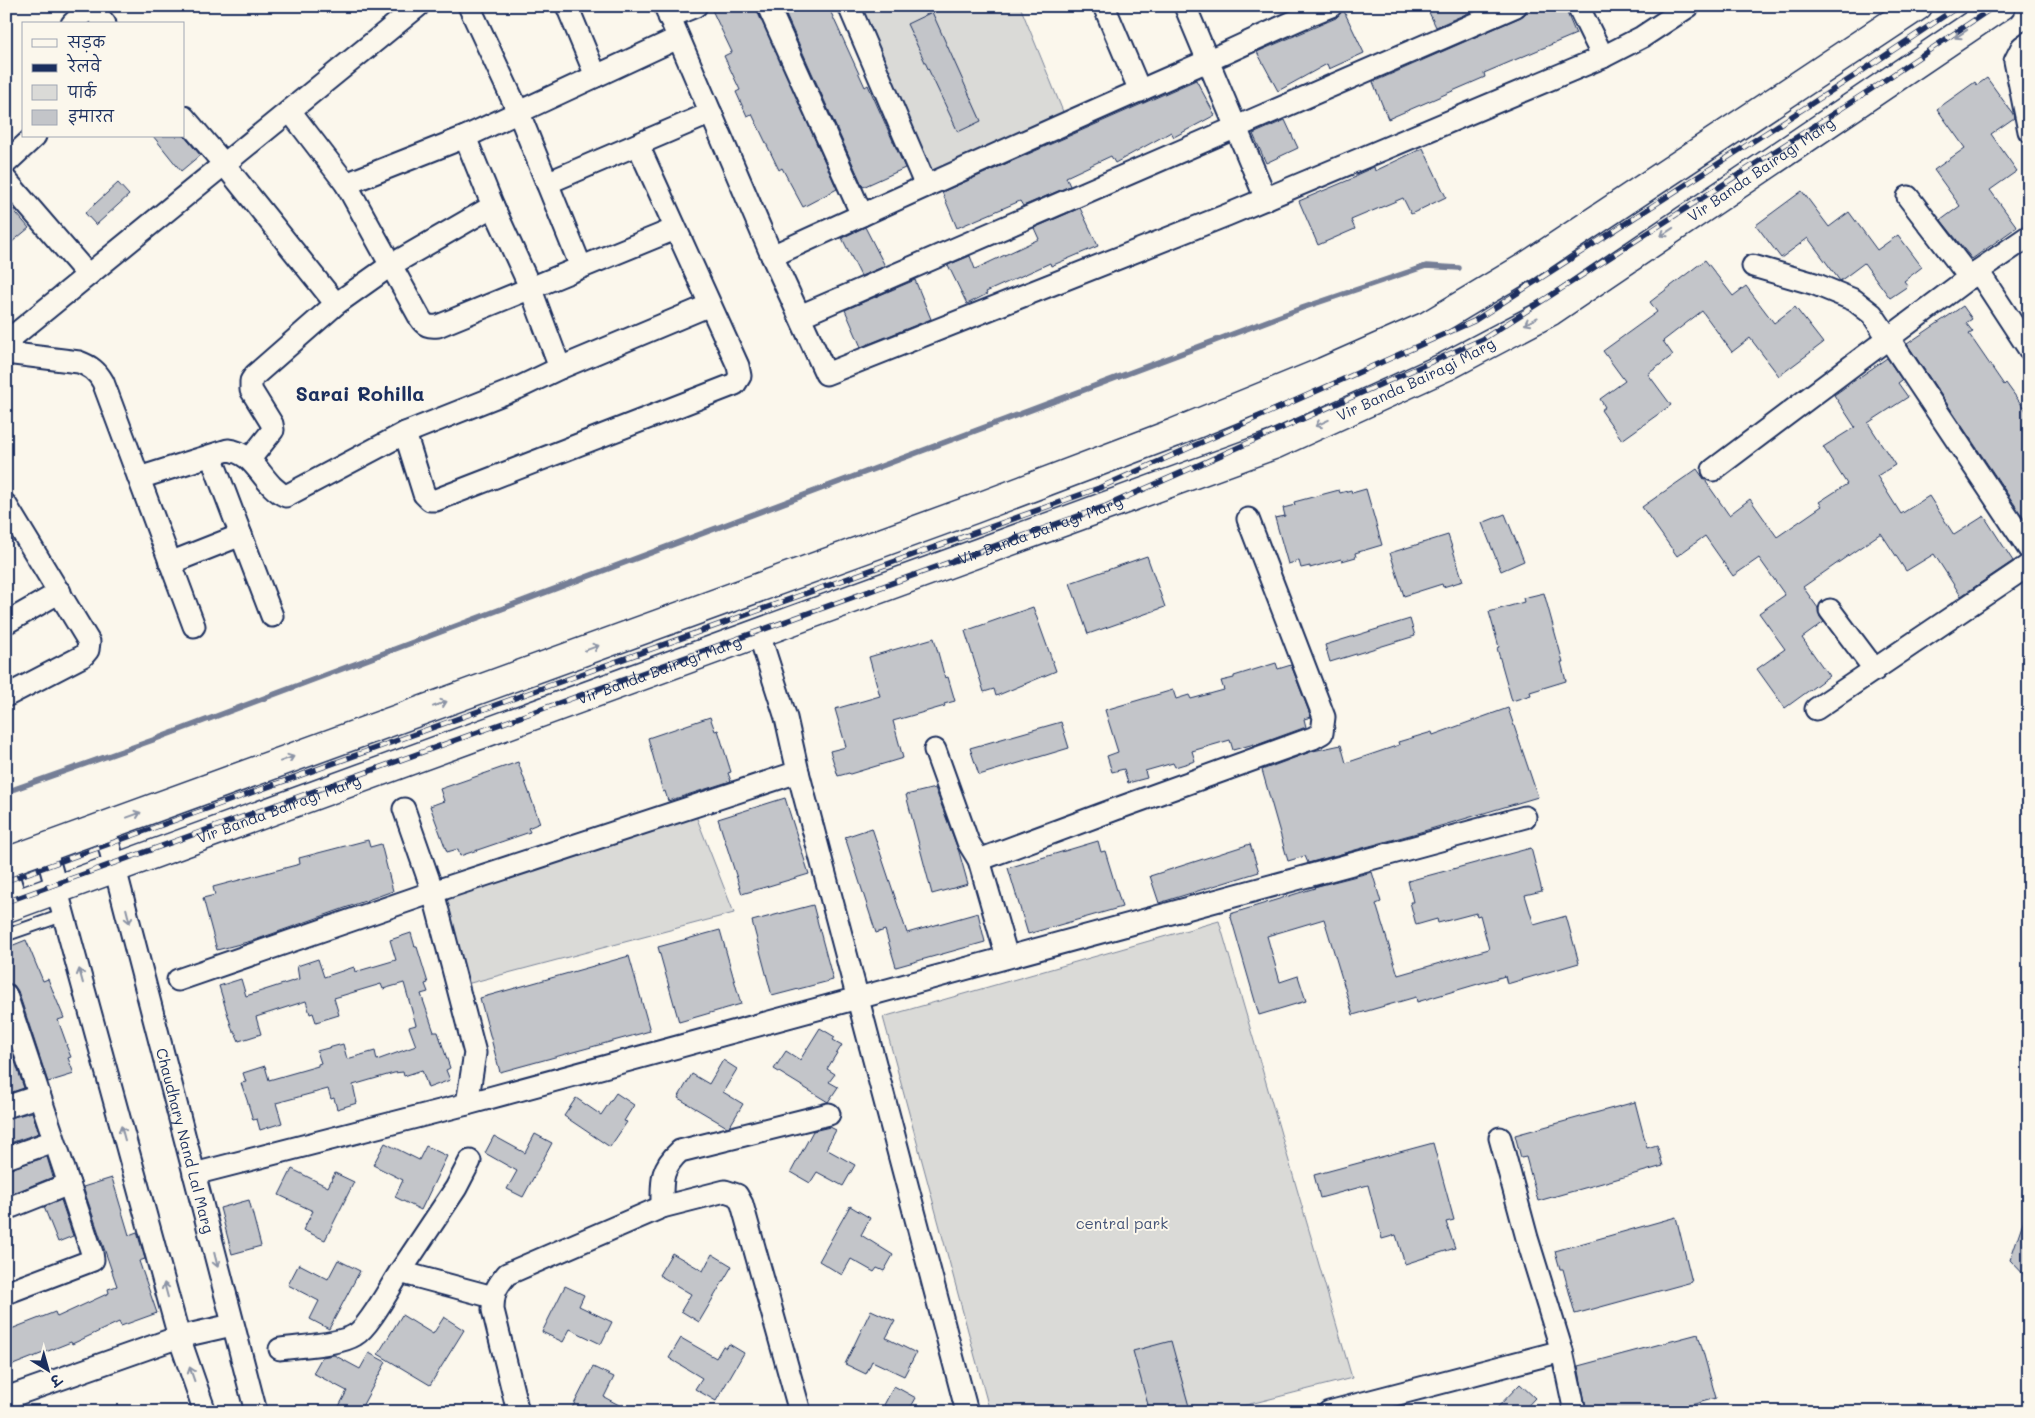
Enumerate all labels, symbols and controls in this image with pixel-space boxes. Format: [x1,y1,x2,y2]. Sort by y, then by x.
legend [22,22,185,138]
one-way arrow [1954,29,1968,39]
text: सड़क [67,32,106,53]
text: रेलवे [66,53,102,76]
text: पार्क [67,81,98,102]
text: इमारत [68,106,115,126]
street label: Vir Banda Bairagi Marg [1683,112,1838,226]
one-way arrow [1660,228,1674,238]
one-way arrow [1523,316,1538,326]
street label: Vir Banda Bairagi Marg [1333,332,1498,425]
district label: Sarai Rohilla [296,380,424,406]
one-way arrow [1315,419,1330,428]
street label: Vir Banda Bairagi Marg [955,490,1125,568]
street label: Vir Banda Bairagi Marg [574,630,744,709]
one-way arrow [584,643,600,652]
one-way arrow [431,699,447,708]
one-way arrow [279,754,294,763]
street label: Vir Banda Bairagi Marg [194,769,363,848]
one-way arrow [126,810,141,819]
one-way arrow [124,907,133,923]
one-way arrow [75,968,85,984]
street label: Chaudhary Nand Lal Marg [152,1046,219,1236]
one-way arrow [118,1125,128,1141]
park label: central park [1076,1213,1168,1233]
one-way arrow [212,1251,221,1267]
one-way arrow [161,1282,170,1298]
north arrow [22,1346,72,1396]
one-way arrow [187,1367,196,1382]
text: उ [45,1369,67,1392]

